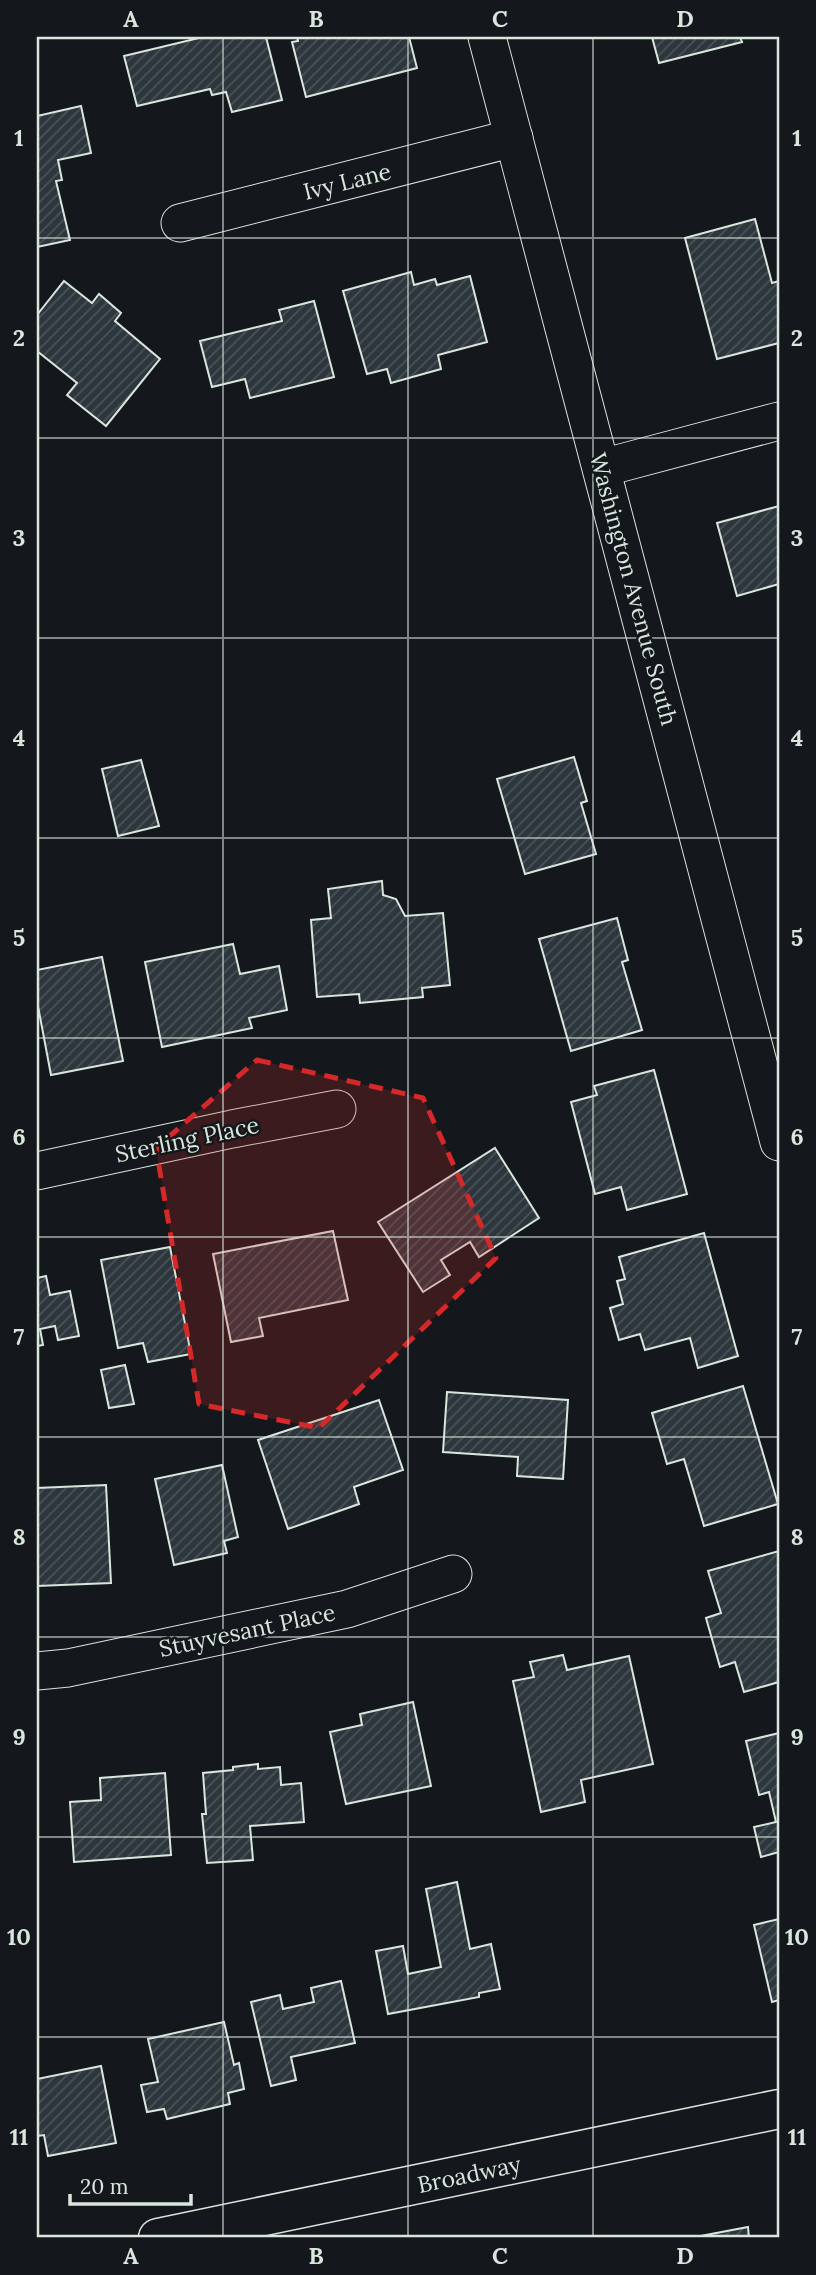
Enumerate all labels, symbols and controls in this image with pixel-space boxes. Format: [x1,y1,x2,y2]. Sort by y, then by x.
text: A [123,4,139,33]
text: B [308,4,324,33]
text: C [492,4,508,33]
text: D [676,4,694,33]
text: 1 [14,123,24,152]
text: 1 [792,123,802,152]
street label: Ivy Lane [300,156,394,206]
text: 2 [13,323,25,352]
text: 2 [791,323,803,352]
street label: Washington Avenue South [584,450,684,729]
text: 3 [13,523,25,552]
text: 3 [791,523,803,552]
text: 4 [13,723,25,752]
text: 4 [791,723,803,752]
text: 5 [13,923,25,952]
text: 5 [791,923,803,952]
street label: Sterling Place [113,1110,261,1168]
text: 6 [12,1122,26,1151]
text: 6 [790,1122,804,1151]
text: 7 [14,1322,25,1351]
text: 7 [792,1322,803,1351]
text: 8 [12,1522,26,1551]
text: 8 [790,1522,804,1551]
street label: Stuyvesant Place [156,1597,338,1663]
text: 9 [12,1722,26,1751]
text: 9 [790,1722,804,1751]
text: 10 [7,1922,31,1951]
text: 10 [785,1922,809,1951]
text: 11 [10,2122,28,2151]
text: 11 [788,2122,806,2151]
street label: Broadway [415,2149,524,2199]
scale bar [70,2163,191,2207]
text: 20 m [80,2173,129,2200]
text: A [123,2241,139,2270]
text: B [308,2241,324,2270]
text: C [492,2241,508,2270]
text: D [676,2241,694,2270]

